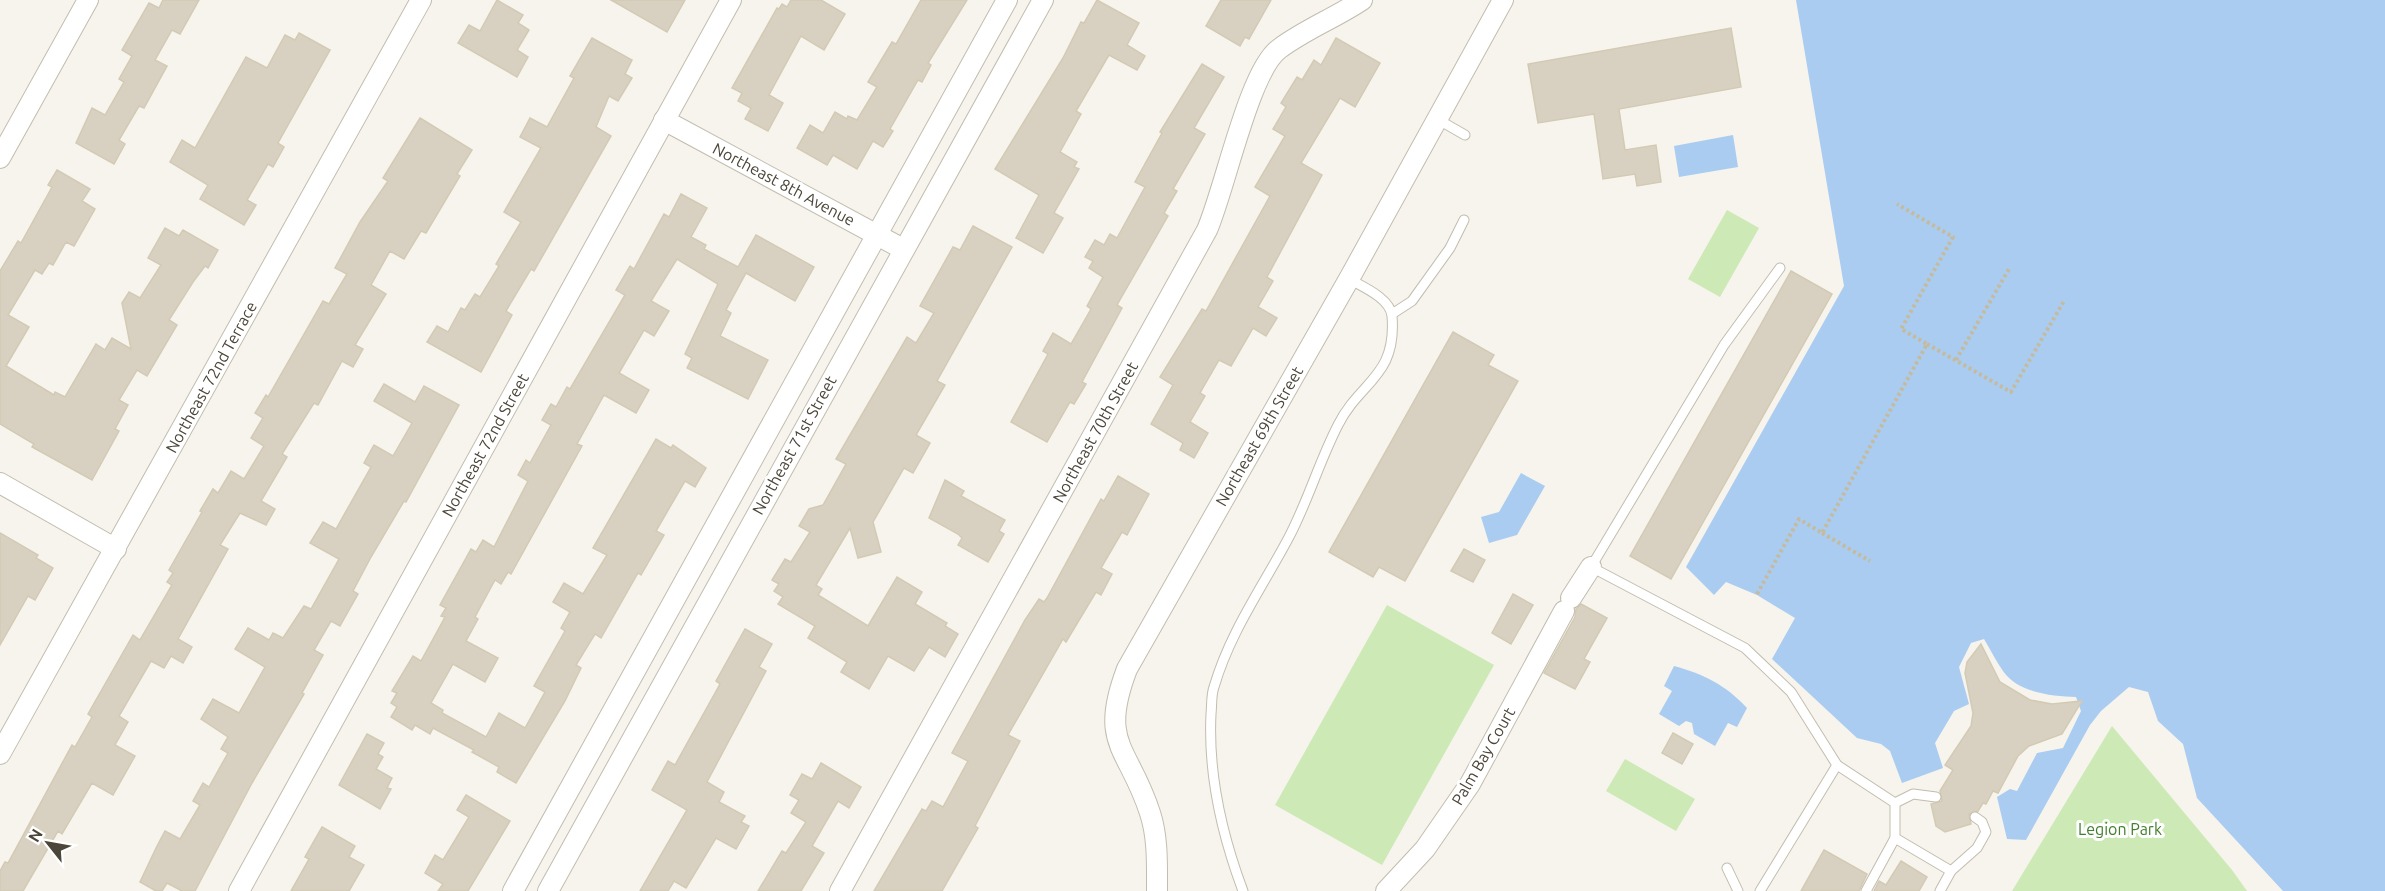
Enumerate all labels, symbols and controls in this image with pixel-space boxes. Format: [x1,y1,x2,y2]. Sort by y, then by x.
street label: Northeast 8th Avenue [710,139,858,229]
street label: Northeast 72nd Terrace [162,298,260,456]
street label: Northeast 70th Street [1049,358,1142,505]
street label: Northeast 69th Street [1212,362,1307,509]
street label: Northeast 72nd Street [438,370,532,520]
street label: Northeast 71st Street [748,372,840,518]
street label: Palm Bay Court [1448,703,1519,808]
north arrow [18,813,78,873]
park label: Legion Park [2078,820,2162,838]
text: N [24,826,46,845]

